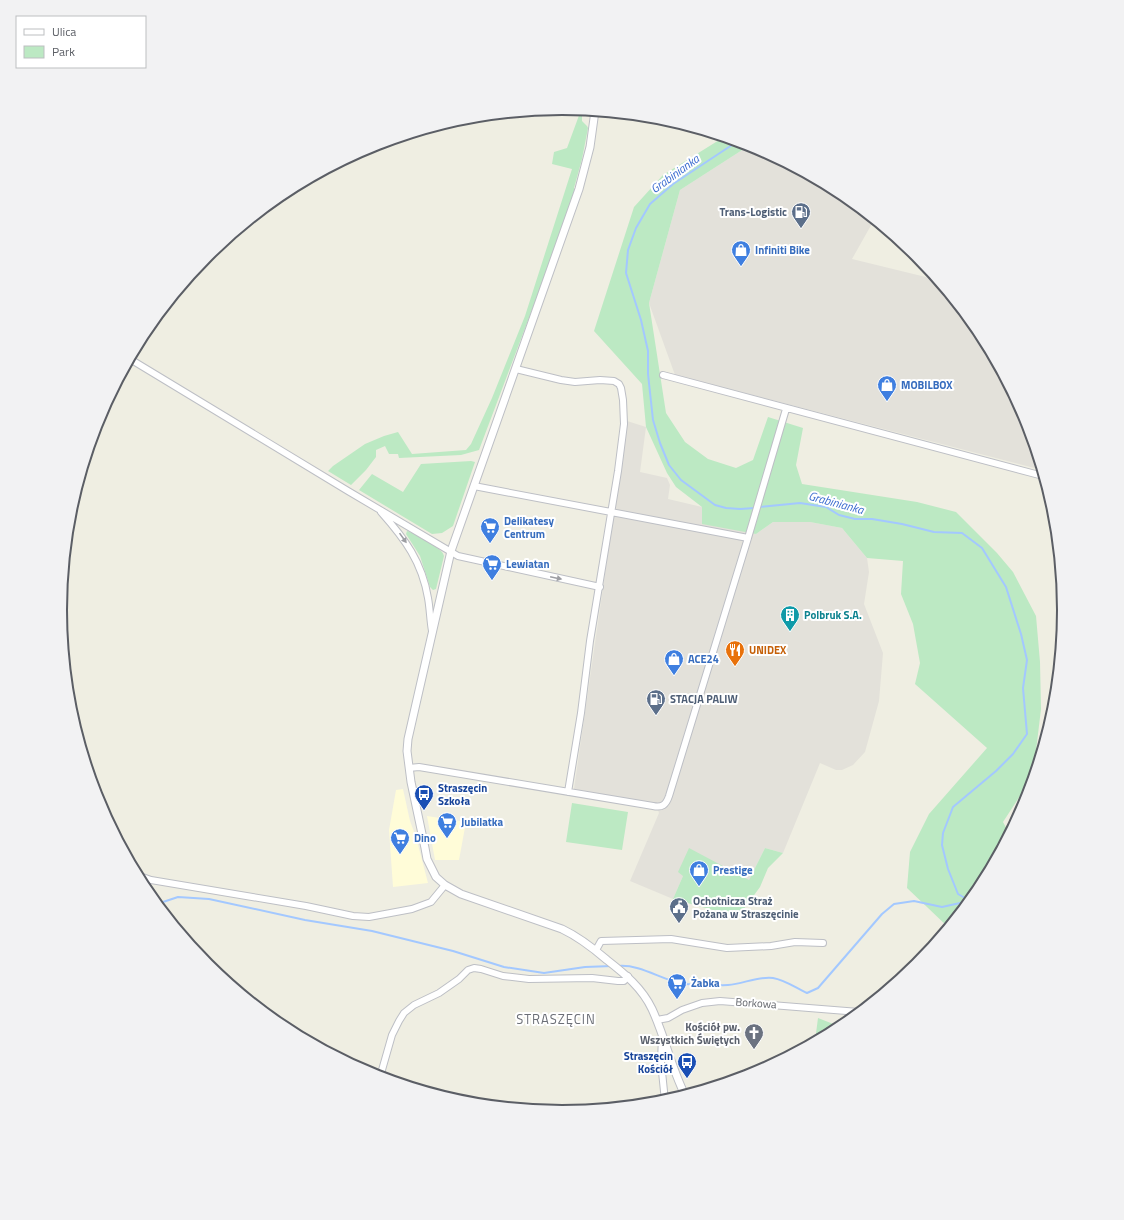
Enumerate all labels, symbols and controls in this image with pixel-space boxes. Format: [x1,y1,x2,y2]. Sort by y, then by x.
legend [16,16,146,68]
text: Ulica [52,22,76,41]
text: Park [52,42,75,61]
water label: Grabinianka [646,149,704,198]
fuel station icon: Trans-Logistic [790,201,812,229]
place label: Trans-Logistic [720,204,787,220]
shop icon: Infiniti Bike [730,239,752,267]
place label: Infiniti Bike [755,242,810,258]
shop icon: MOBILBOX [876,374,898,402]
place label: MOBILBOX [901,377,953,393]
water label: Grabinianka [806,486,867,519]
place label: Delikatesy Centrum [504,513,554,542]
supermarket icon: Delikatesy Centrum [479,516,501,544]
one-way arrow [399,533,407,543]
supermarket icon: Lewiatan [481,553,503,581]
place label: Lewiatan [506,556,549,572]
one-way arrow [550,575,562,581]
building icon: Polbruk S.A. [779,604,801,632]
place label: Polbruk S.A. [804,607,862,623]
restaurant icon: UNIDEX [724,639,746,667]
place label: UNIDEX [749,642,787,658]
shop icon: ACE24 [663,648,685,676]
place label: ACE24 [688,651,719,667]
fuel station icon: STACJA PALIW [645,688,667,716]
place label: STACJA PALIW [670,691,738,707]
place label: Straszęcin Szkoła [438,780,487,809]
bus stop icon: Straszęcin Szkoła [413,783,435,811]
supermarket icon: Jubilatka [436,811,458,839]
place label: Jubilatka [461,814,503,830]
supermarket icon: Dino [389,827,411,855]
place label: Dino [414,830,436,846]
shop icon: Prestige [688,859,710,887]
place label: Prestige [713,862,753,878]
place label: Ochotnicza Straż Pożana w Straszęcinie [693,893,799,922]
public building icon: Ochotnicza Straż Pożana w Straszęcinie [668,896,690,924]
supermarket icon: Żabka [666,972,688,1000]
place label: Żabka [691,975,720,991]
street label: Borkowa [735,994,778,1012]
district label: STRASZĘCIN [516,1009,596,1029]
place label: Kościół pw. Wszystkich Świętych [640,1019,740,1048]
church icon: Kościół pw. Wszystkich Świętych [743,1022,765,1050]
place label: Straszęcin Kościół [624,1048,674,1077]
bus stop icon: Straszęcin Kościół [676,1051,698,1079]

